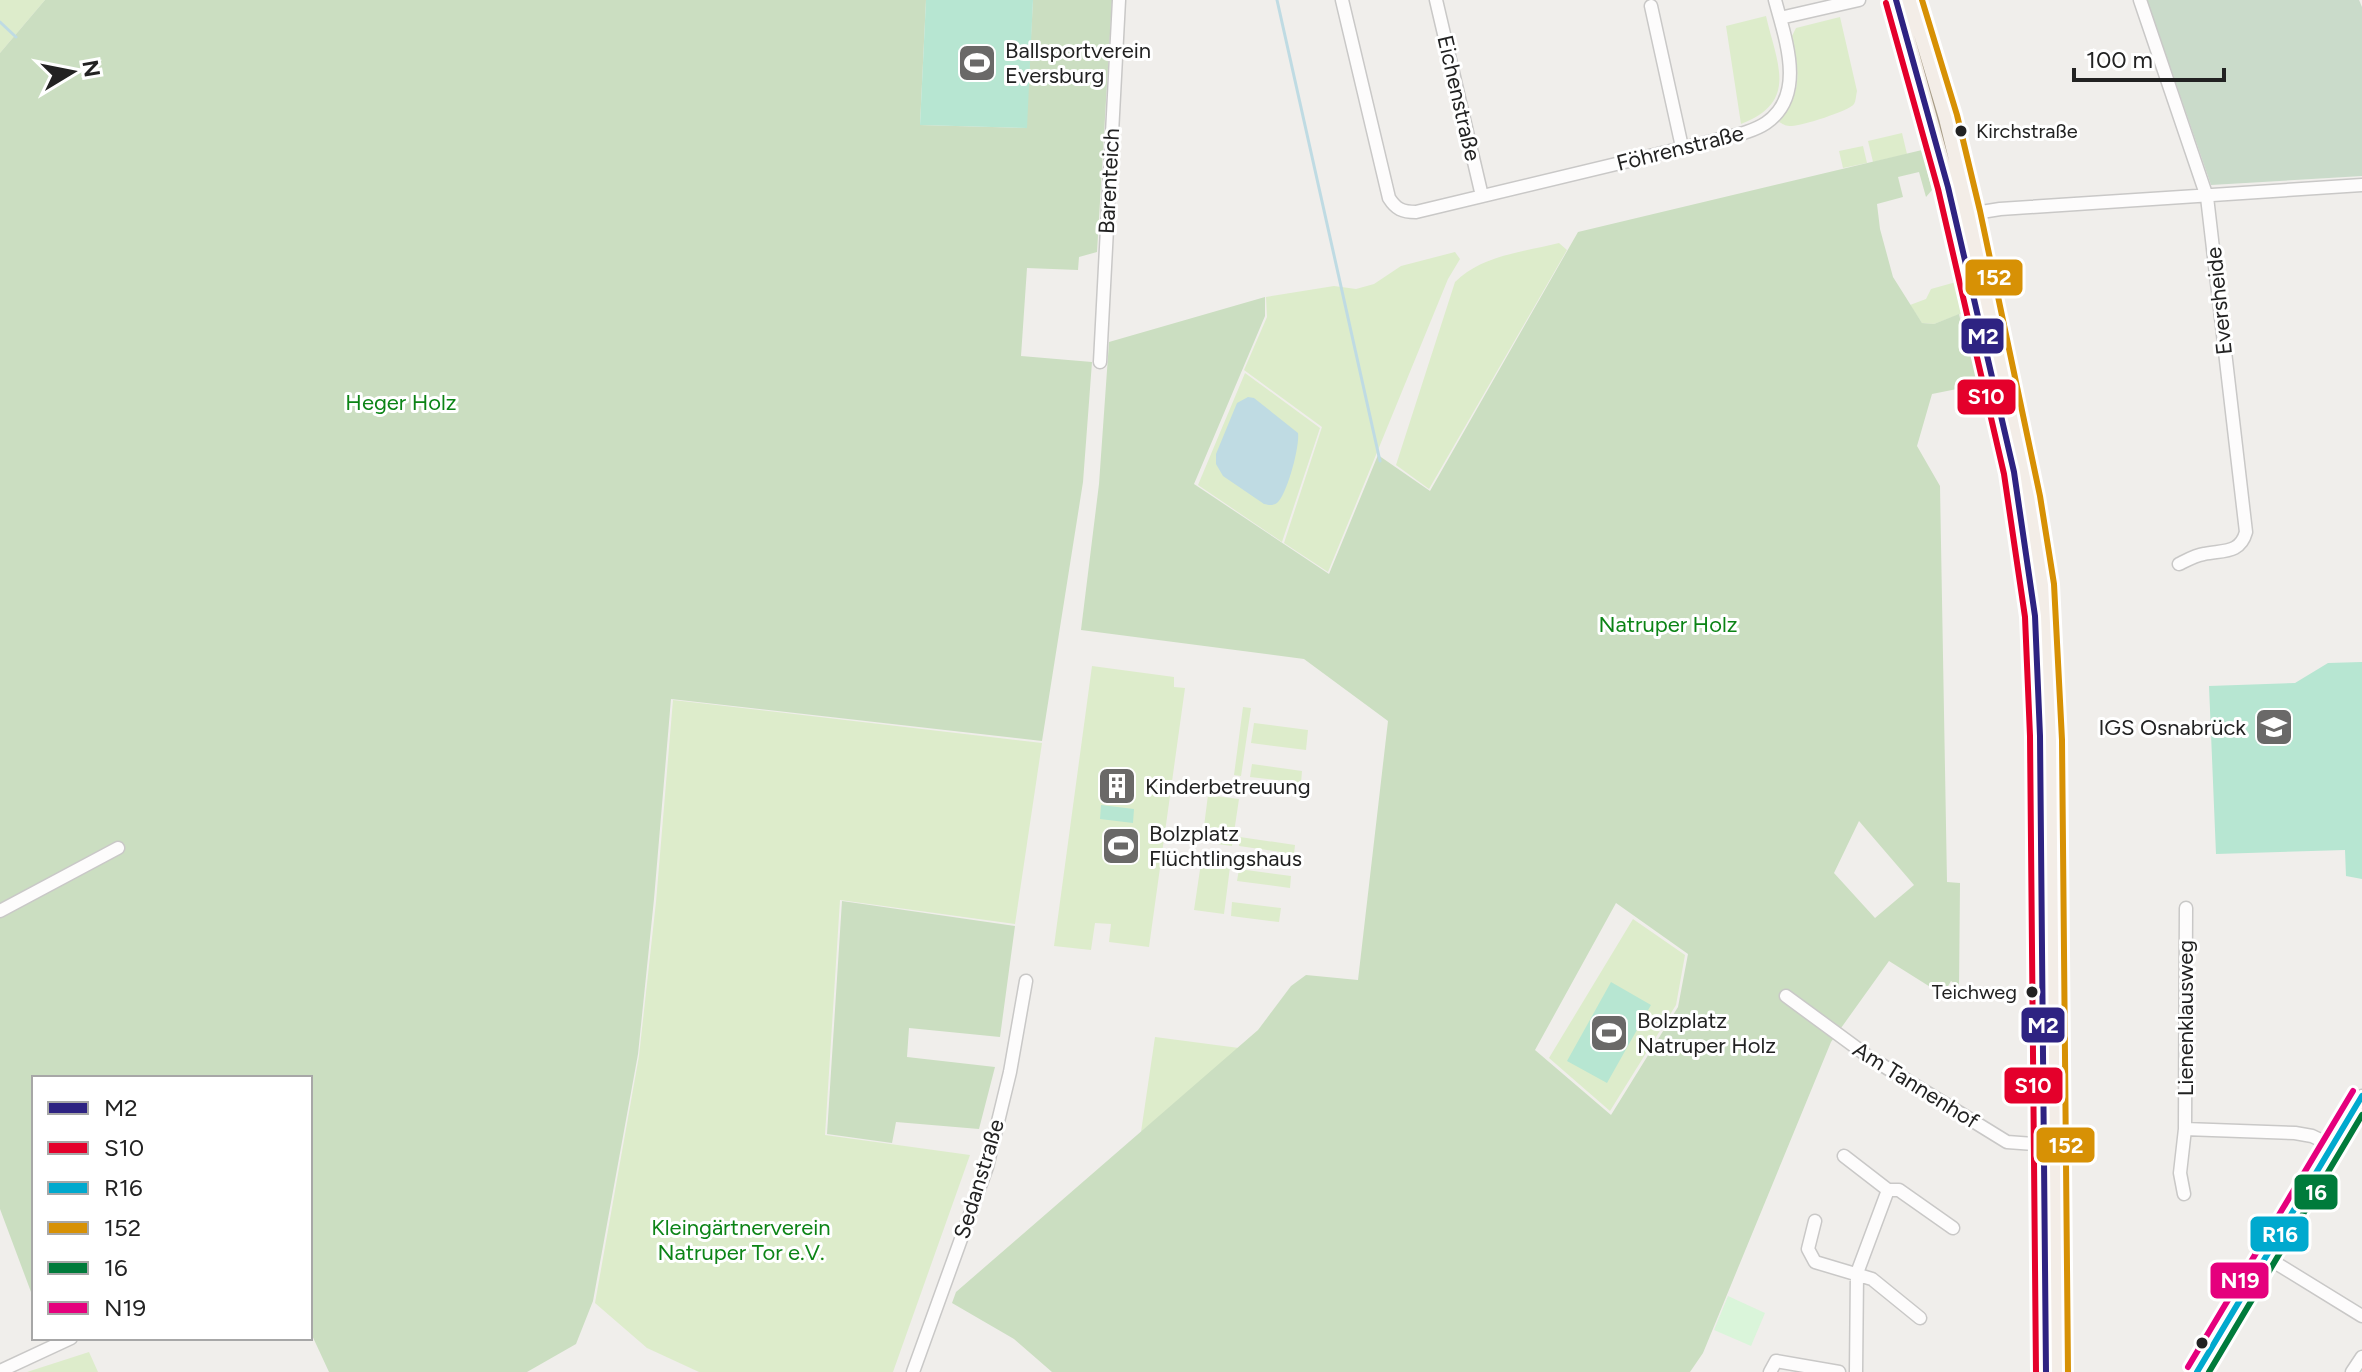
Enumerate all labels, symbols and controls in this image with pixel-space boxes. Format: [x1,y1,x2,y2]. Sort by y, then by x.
north arrow [32,32,112,112]
street label: Eichenstraße [1431,32,1487,164]
scale bar [2074,32,2224,82]
place label: Ballsportverein Eversburg [1005,37,1151,89]
sports icon: Ballsportverein Eversburg [956,42,998,84]
text: 100 m [2086,45,2153,74]
text: N [76,58,106,79]
street label: Föhrenstraße [1614,119,1746,177]
place label: Kirchstraße [1976,119,2078,143]
marker: Kirchstraße [1953,123,1969,139]
street label: Barenteich [1093,127,1125,235]
street label: Eversheide [2200,246,2238,356]
line badge: 152 [1964,258,2024,297]
text: 152 [1977,264,2011,291]
line badge: M2 [1960,317,2005,355]
text: M2 [1967,323,1999,350]
line badge: S10 [1956,378,2017,416]
text: S10 [1968,383,2004,410]
park label: Heger Holz [345,389,457,416]
park label: Natruper Holz [1598,611,1738,638]
school or university icon: IGS Osnabrück [2253,706,2295,748]
place label: IGS Osnabrück [2098,714,2246,741]
building icon: Kinderbetreuung [1096,765,1138,807]
place label: Kinderbetreuung [1145,773,1311,800]
place label: Bolzplatz Flüchtlingshaus [1149,820,1302,872]
sports icon: Bolzplatz Flüchtlingshaus [1100,825,1142,867]
street label: Lienenklausweg [2172,940,2199,1096]
place label: Teichweg [1932,980,2017,1004]
marker: Teichweg [2024,984,2040,1000]
line badge: M2 [2020,1006,2066,1044]
place label: Bolzplatz Natruper Holz [1637,1007,1776,1059]
sports icon: Bolzplatz Natruper Holz [1588,1012,1630,1054]
text: M2 [2027,1012,2059,1039]
street label: Am Tannenhof [1848,1036,1985,1135]
line badge: S10 [2003,1066,2064,1105]
text: S10 [2015,1072,2051,1099]
legend [32,1076,312,1340]
text: M2 [104,1093,138,1122]
street label: Sedanstraße [948,1116,1010,1242]
line badge: 152 [2035,1126,2096,1164]
text: 152 [2049,1132,2083,1159]
text: S10 [104,1133,144,1162]
text: R16 [104,1173,143,1202]
line badge: 16 [2293,1173,2339,1211]
text: 16 [2305,1179,2327,1206]
text: 152 [104,1213,141,1242]
park label: Kleingärtnerverein Natruper Tor e.V. [651,1214,831,1266]
line badge: R16 [2249,1215,2310,1253]
text: R16 [2262,1221,2298,1248]
text: 16 [104,1253,128,1282]
line badge: N19 [2209,1261,2270,1300]
text: N19 [2220,1267,2260,1294]
text: N19 [104,1293,146,1322]
unlabelled marker [2194,1335,2210,1351]

